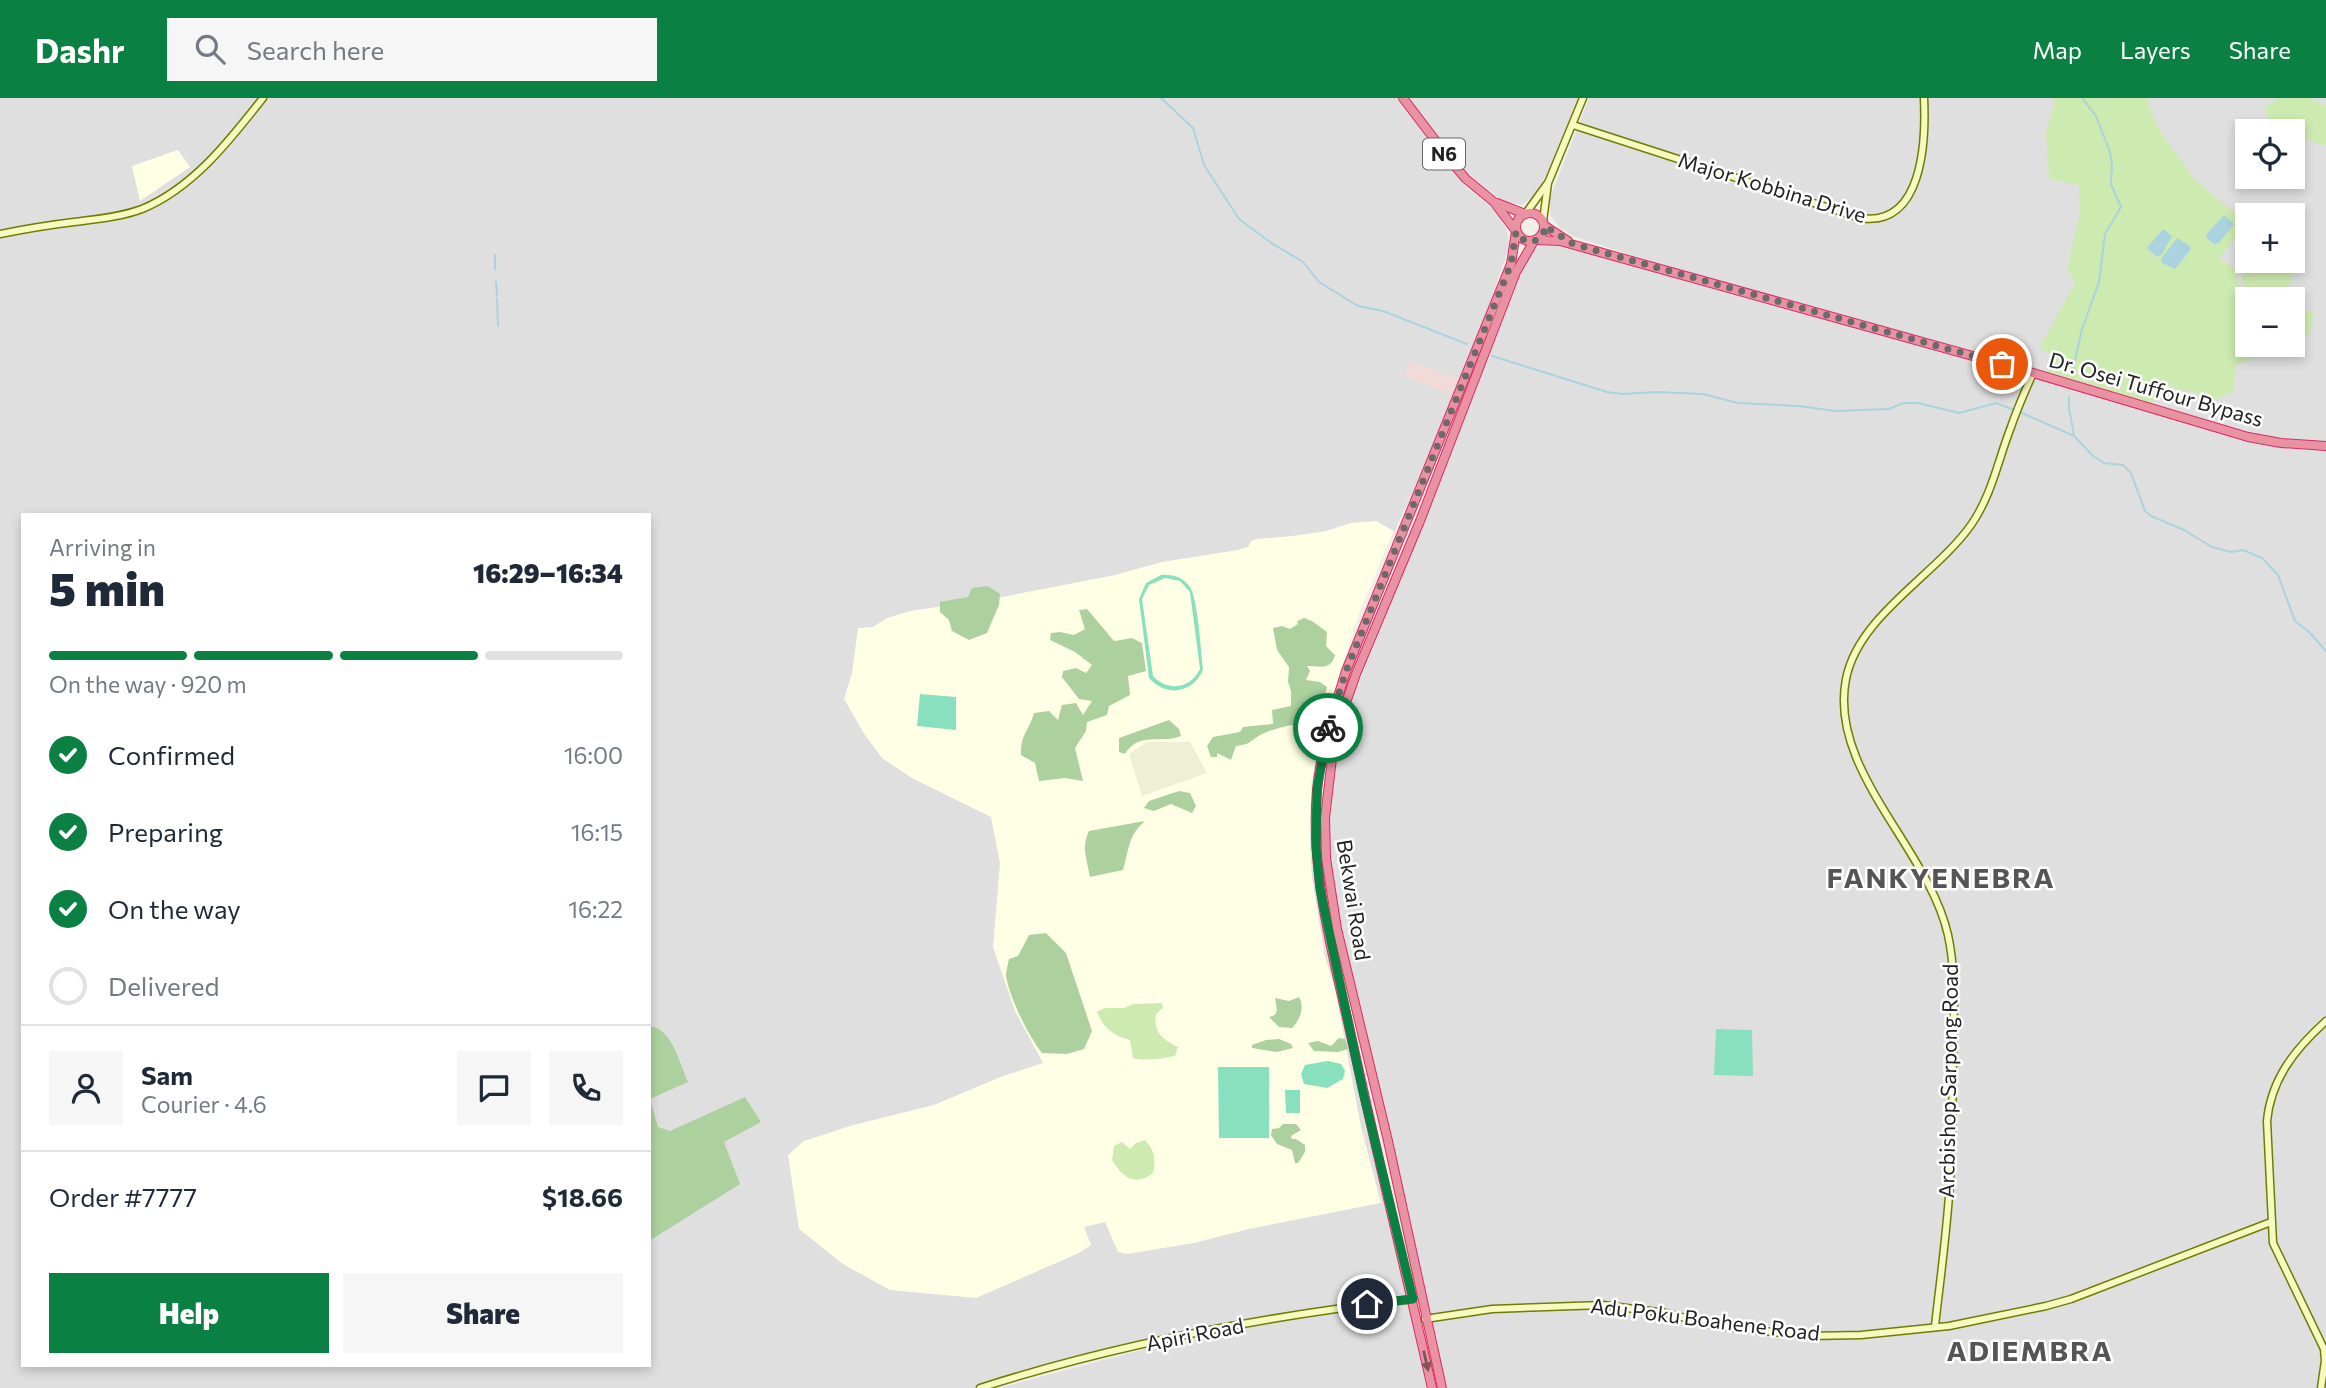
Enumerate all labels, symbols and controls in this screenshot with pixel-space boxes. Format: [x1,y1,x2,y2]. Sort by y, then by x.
search box [167,18,657,81]
text: Dashr [35,29,125,70]
icon: search [191,30,229,68]
text: Search here [247,34,384,65]
text: Map [2033,35,2082,64]
text: Layers [2120,35,2191,64]
text: Share [2229,35,2291,64]
map controls [2235,119,2305,357]
button: locate [2235,119,2305,189]
road number: N6 [1423,138,1465,170]
street label: Major Kobbina Drive [1675,146,1869,227]
button: + [2235,203,2305,273]
button: − [2235,287,2305,357]
pin [1972,334,2032,394]
icon: bag [1983,345,2021,383]
street label: Dr. Osei Tuffour Bypass [2047,346,2266,431]
text: Arriving in [49,533,156,561]
text: 16:29–16:34 [473,557,623,588]
text: 5 min [49,559,165,615]
text: On the way · 920 m [49,670,247,698]
courier [1293,693,1363,763]
icon: bike [1309,709,1347,747]
icon: check [49,736,87,774]
text: Confirmed [108,739,235,770]
text: 16:00 [564,741,623,769]
icon: check [49,813,87,851]
text: Preparing [108,816,223,847]
text: 16:15 [571,818,623,846]
street label: Bekwai Road [1333,838,1376,962]
district label: FANKYENEBRA [1826,860,2056,894]
icon: check [49,890,87,928]
text: On the way [108,893,241,924]
text: 16:22 [568,895,623,923]
street label: Arcbishop Sarpong Road [1933,964,1962,1198]
text: Delivered [108,970,219,1001]
button: person [49,1051,123,1125]
button: chat [457,1051,531,1125]
button: phone [549,1051,623,1125]
text: Sam [141,1059,193,1090]
text: Courier · 4.6 [141,1090,267,1118]
text: Order #7777 [49,1181,197,1212]
text: $18.66 [542,1181,623,1212]
button: Help [49,1273,329,1353]
button: Share [343,1273,623,1353]
pin [1337,1274,1397,1334]
icon: home [1348,1285,1386,1323]
street label: Adu Poku Boahene Road [1589,1292,1821,1345]
street label: Apiri Road [1144,1312,1246,1355]
district label: ADIEMBRA [1946,1333,2114,1367]
one-way arrow [1421,1351,1432,1373]

